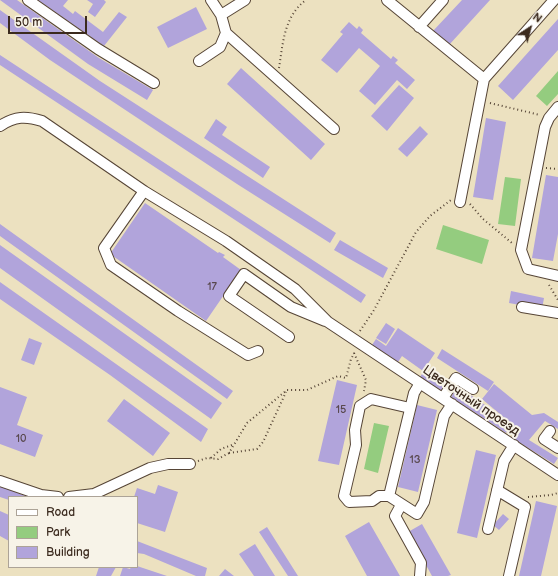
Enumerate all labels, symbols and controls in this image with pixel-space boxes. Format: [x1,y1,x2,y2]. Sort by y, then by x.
scale bar [10,8,89,34]
north arrow [510,8,550,48]
text: N [530,10,545,26]
text: 50 m [15,15,42,30]
house number: 17 [207,280,217,294]
street label: Цветочный проезд [419,363,523,439]
house number: 15 [336,403,346,417]
house number: 10 [16,432,26,446]
house number: 13 [409,453,421,467]
legend [8,496,138,568]
text: Road [46,505,75,520]
text: Park [46,525,70,540]
text: Building [46,545,90,560]

